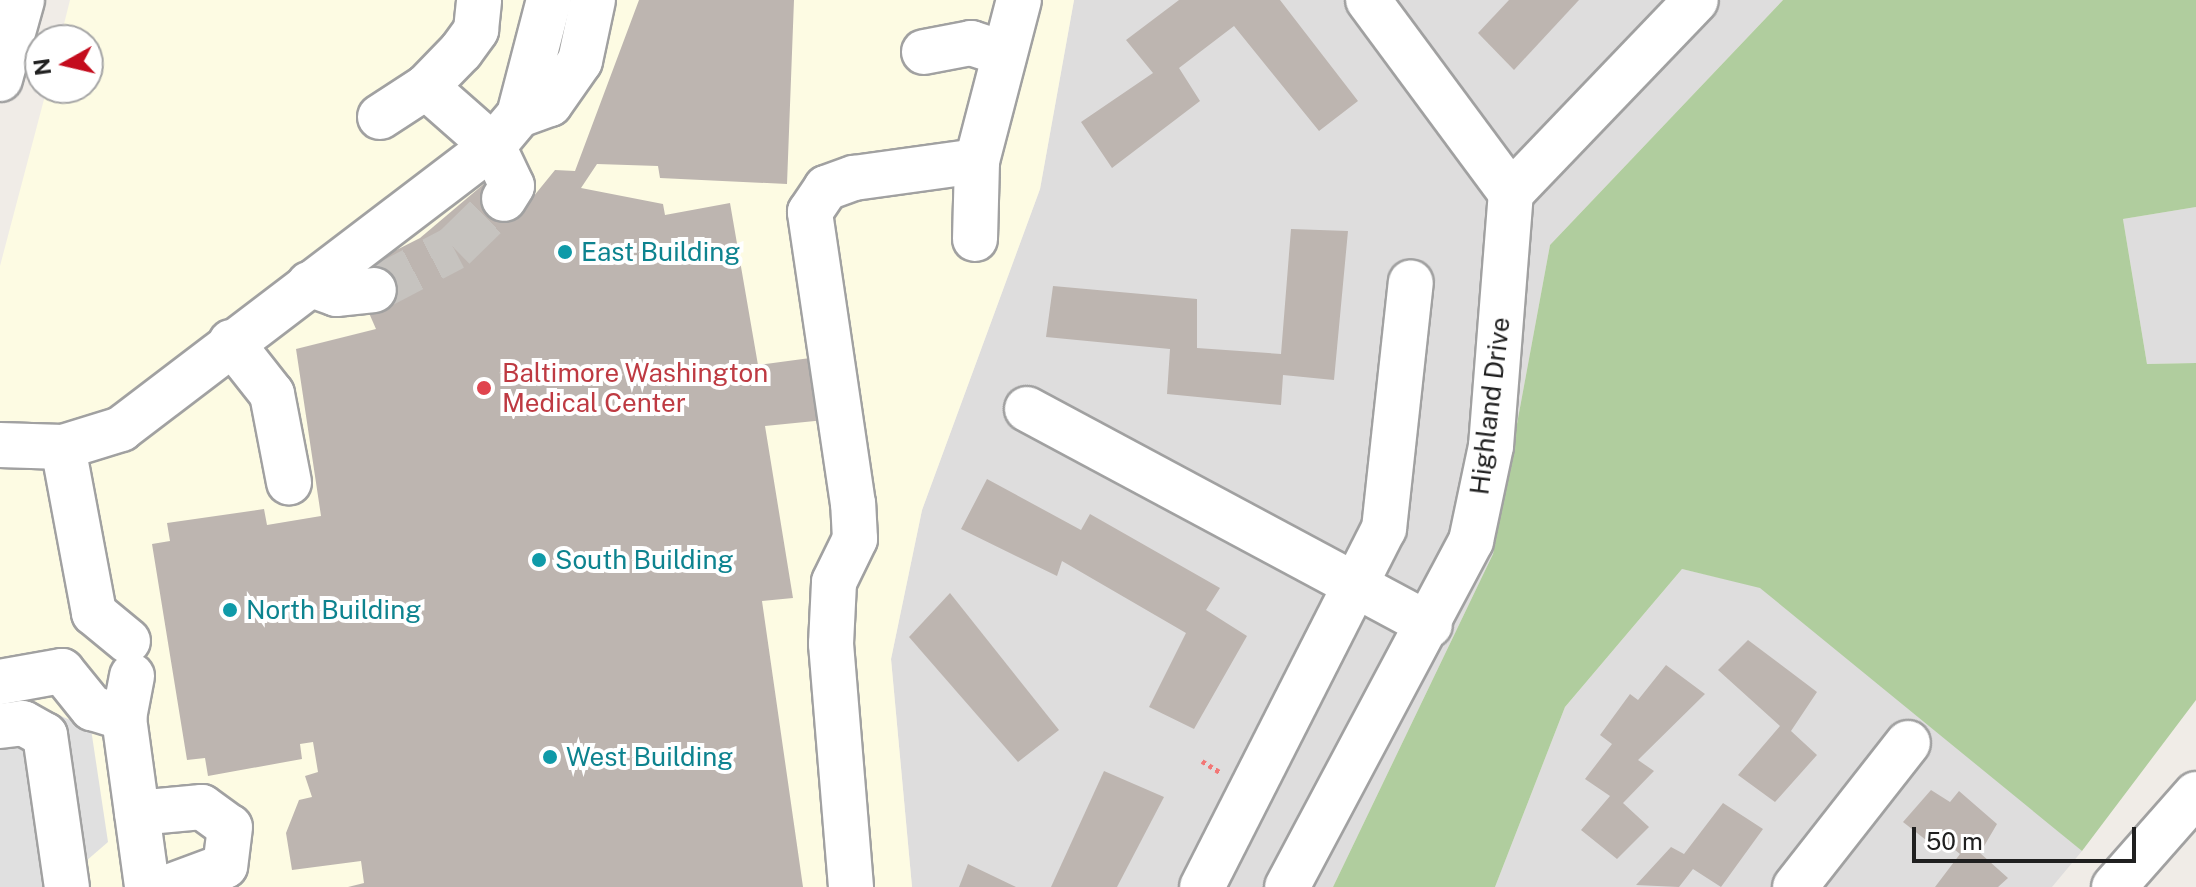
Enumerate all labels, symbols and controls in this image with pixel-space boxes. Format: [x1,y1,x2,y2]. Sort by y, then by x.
north arrow [24,24,104,104]
text: N [28,57,56,77]
place label: East Building [581,236,741,268]
marker: East Building [556,243,574,261]
street label: Highland Drive [1464,315,1516,497]
place label: Baltimore Washington Medical Center [502,357,769,418]
marker: Baltimore Washington Medical Center [473,377,495,399]
place label: South Building [555,544,734,576]
marker: South Building [530,551,548,569]
place label: North Building [246,594,421,626]
marker: North Building [221,601,239,619]
place label: West Building [566,741,734,773]
marker: West Building [541,748,559,766]
scale bar [1916,811,2140,861]
text: 50 m [1926,827,1983,855]

